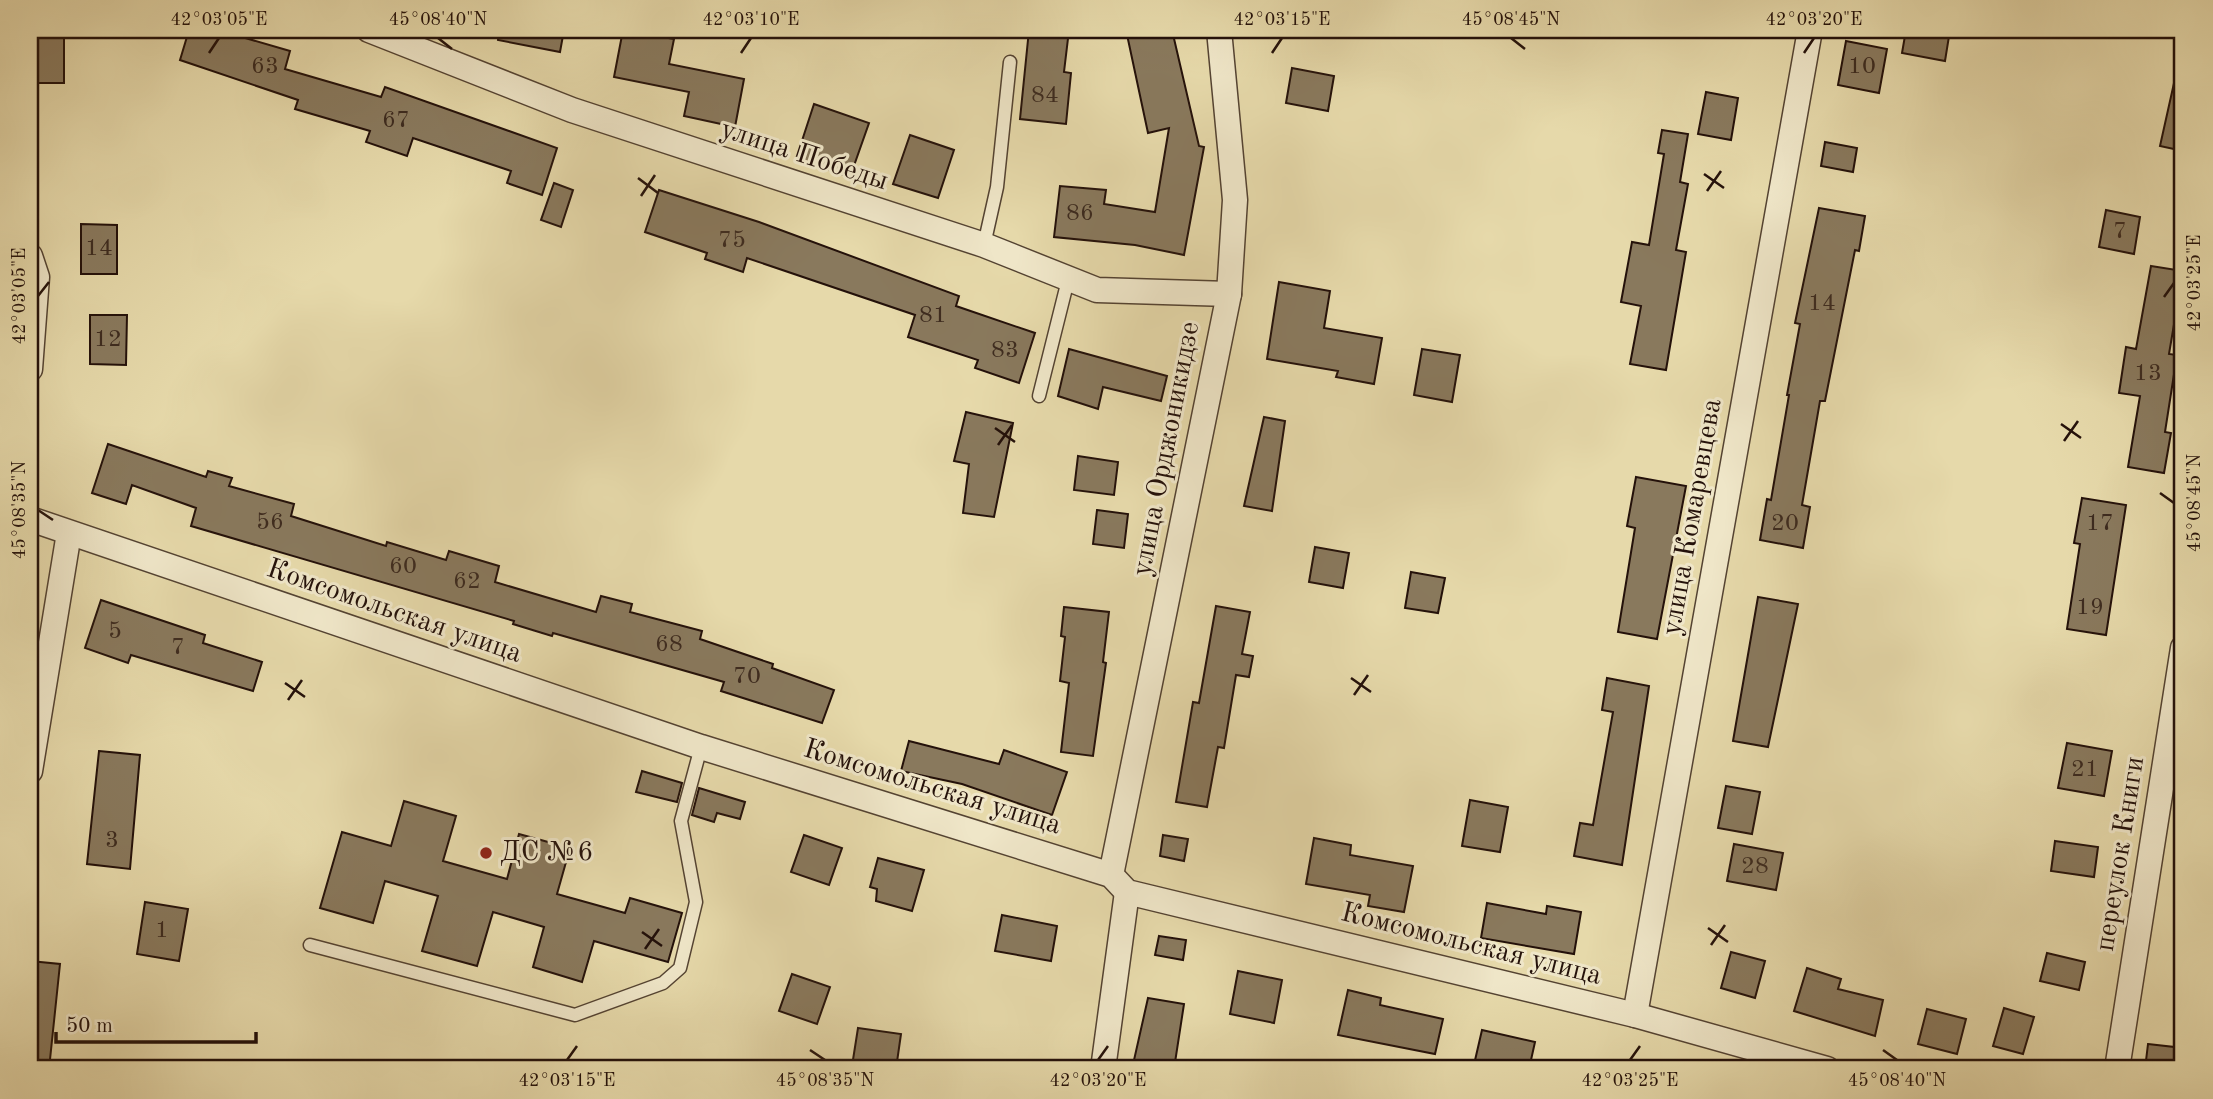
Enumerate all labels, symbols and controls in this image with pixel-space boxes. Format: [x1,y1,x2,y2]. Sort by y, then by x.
text: 42°03'05"E [171,11,267,29]
text: 45°08'40"N [389,11,487,29]
text: 42°03'10"E [703,11,799,29]
text: 42°03'15"E [1234,11,1330,29]
text: 45°08'45"N [1462,11,1560,29]
text: 42°03'20"E [1766,11,1862,29]
house number: 63 [251,55,279,79]
house number: 10 [1848,55,1876,79]
house number: 84 [1031,84,1059,108]
house number: 67 [382,109,410,133]
street label: улица Победы [717,116,891,196]
house number: 86 [1066,202,1094,226]
house number: 7 [2113,220,2127,244]
house number: 75 [718,229,746,253]
text: 42°03'25"E [2186,235,2204,331]
house number: 14 [85,237,113,261]
text: 42°03'05"E [11,248,29,344]
house number: 14 [1808,292,1836,316]
house number: 81 [919,304,947,328]
street label: улица Орджоникидзе [1129,319,1205,579]
house number: 12 [94,328,122,352]
house number: 83 [991,339,1019,363]
house number: 13 [2134,362,2162,386]
street label: улица Комаревцева [1658,396,1728,638]
text: 45°08'45"N [2186,454,2204,552]
text: 45°08'35"N [11,461,29,559]
house number: 56 [256,511,284,535]
house number: 20 [1771,512,1799,536]
house number: 17 [2086,512,2114,536]
street label: Комсомольская улица [263,555,525,669]
house number: 60 [389,555,417,579]
house number: 62 [453,570,481,594]
house number: 19 [2076,596,2104,620]
house number: 5 [108,620,122,644]
house number: 68 [655,633,683,657]
house number: 7 [171,636,185,660]
house number: 70 [733,665,761,689]
street label: Комсомольская улица [800,735,1064,841]
street label: переулок Книги [2092,755,2150,953]
house number: 21 [2071,758,2099,782]
house number: 3 [105,829,119,853]
place label: ДС №6 [500,839,593,867]
marker: ДС №6 [478,845,494,861]
house number: 28 [1741,855,1769,879]
street label: Комсомольская улица [1338,899,1604,991]
house number: 1 [155,919,169,943]
scale bar [56,1001,256,1045]
text: 50 m [66,1016,113,1037]
text: 42°03'15"E [519,1072,615,1090]
text: 45°08'35"N [776,1072,874,1090]
text: 42°03'20"E [1050,1072,1146,1090]
text: 42°03'25"E [1582,1072,1678,1090]
text: 45°08'40"N [1848,1072,1946,1090]

